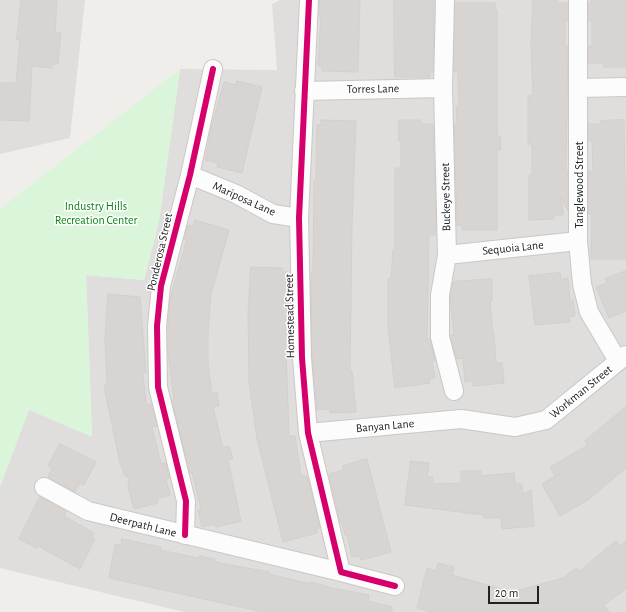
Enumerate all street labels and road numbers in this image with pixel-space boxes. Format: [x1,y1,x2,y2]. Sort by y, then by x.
street label: Torres Lane [347,81,399,97]
street label: Tanglewood Street [572,141,586,229]
street label: Buckeye Street [438,163,454,231]
street label: Mariposa Lane [210,179,278,219]
street label: Ponderosa Street [144,212,176,292]
street label: Sequoia Lane [482,238,544,258]
street label: Homestead Street [282,274,298,358]
street label: Workman Street [547,362,615,422]
street label: Banyan Lane [355,416,415,436]
street label: Deerpath Lane [108,510,178,540]

